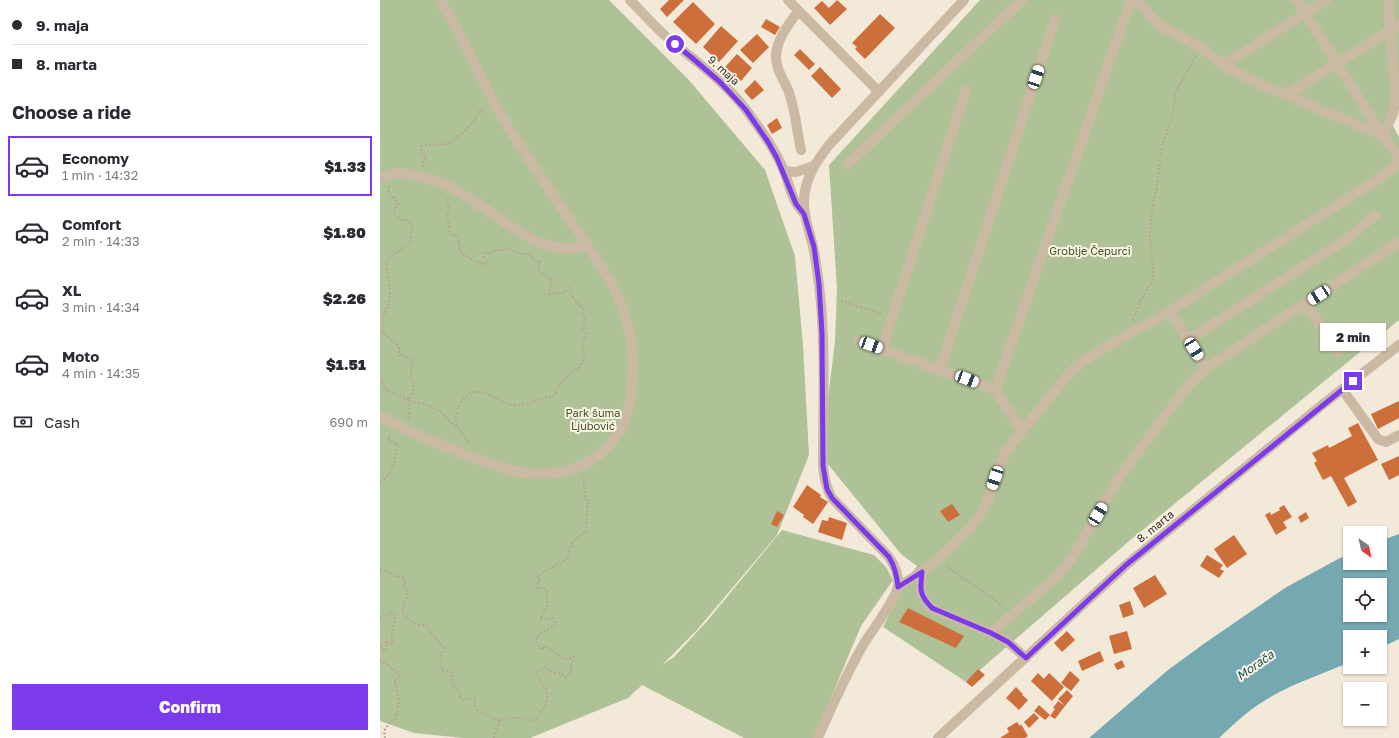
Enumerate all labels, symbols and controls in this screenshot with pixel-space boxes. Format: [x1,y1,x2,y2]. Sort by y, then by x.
text: 9. maja [36,16,89,34]
route start [666,35,684,53]
street label: 9. maja [706,53,742,87]
text: 8. marta [36,55,97,73]
car [1027,64,1045,90]
text: Choose a ride [12,101,131,123]
icon: car [14,148,50,184]
text: Economy [62,149,129,167]
text: $1.33 [324,157,366,175]
text: 1 min · 14:32 [62,167,138,183]
icon: car [14,214,50,250]
text: Comfort [62,215,121,233]
text: $1.80 [323,223,366,241]
text: 2 min · 14:33 [62,233,140,249]
park label: Groblje Čepurci [1049,244,1131,257]
icon: car [14,280,50,316]
text: XL [62,281,81,299]
car [1306,283,1332,307]
text: $2.26 [323,289,366,307]
text: 3 min · 14:34 [62,299,140,315]
callout: 2 min [1320,323,1386,351]
text: 2 min [1336,329,1370,345]
car [858,335,884,355]
car [1183,336,1205,362]
icon: car [14,346,50,382]
text: Moto [62,347,99,365]
text: $1.51 [326,355,366,373]
text: 4 min · 14:35 [62,365,140,381]
car [954,369,980,389]
route end [1344,372,1362,390]
park label: Park šuma Ljubović [566,406,621,432]
icon: cash [12,411,34,433]
text: Cash [44,413,80,431]
text: 690 m [329,414,368,430]
car [985,465,1005,491]
car [1087,501,1109,527]
street label: 8. marta [1134,507,1176,545]
north arrow [1343,526,1387,570]
map controls [1343,526,1387,726]
button: locate [1343,578,1387,622]
button: + [1343,630,1387,674]
water label: Morača [1233,646,1278,683]
button: − [1343,682,1387,726]
button: Confirm [12,684,368,730]

